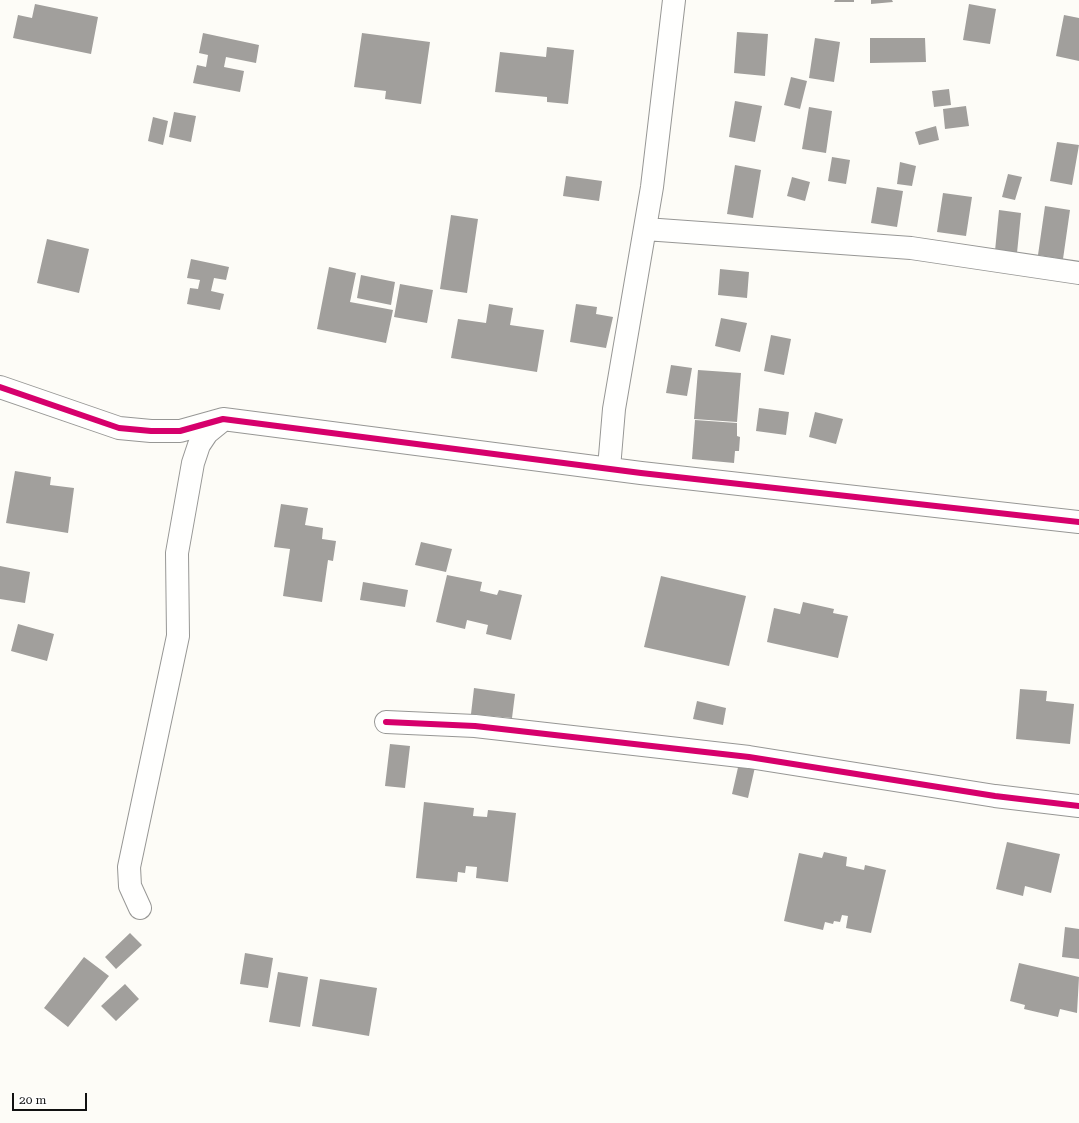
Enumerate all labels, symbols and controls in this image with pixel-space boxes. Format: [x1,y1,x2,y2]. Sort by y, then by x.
scale bar [14,1085,89,1111]
text: 20 m [19,1093,46,1107]

